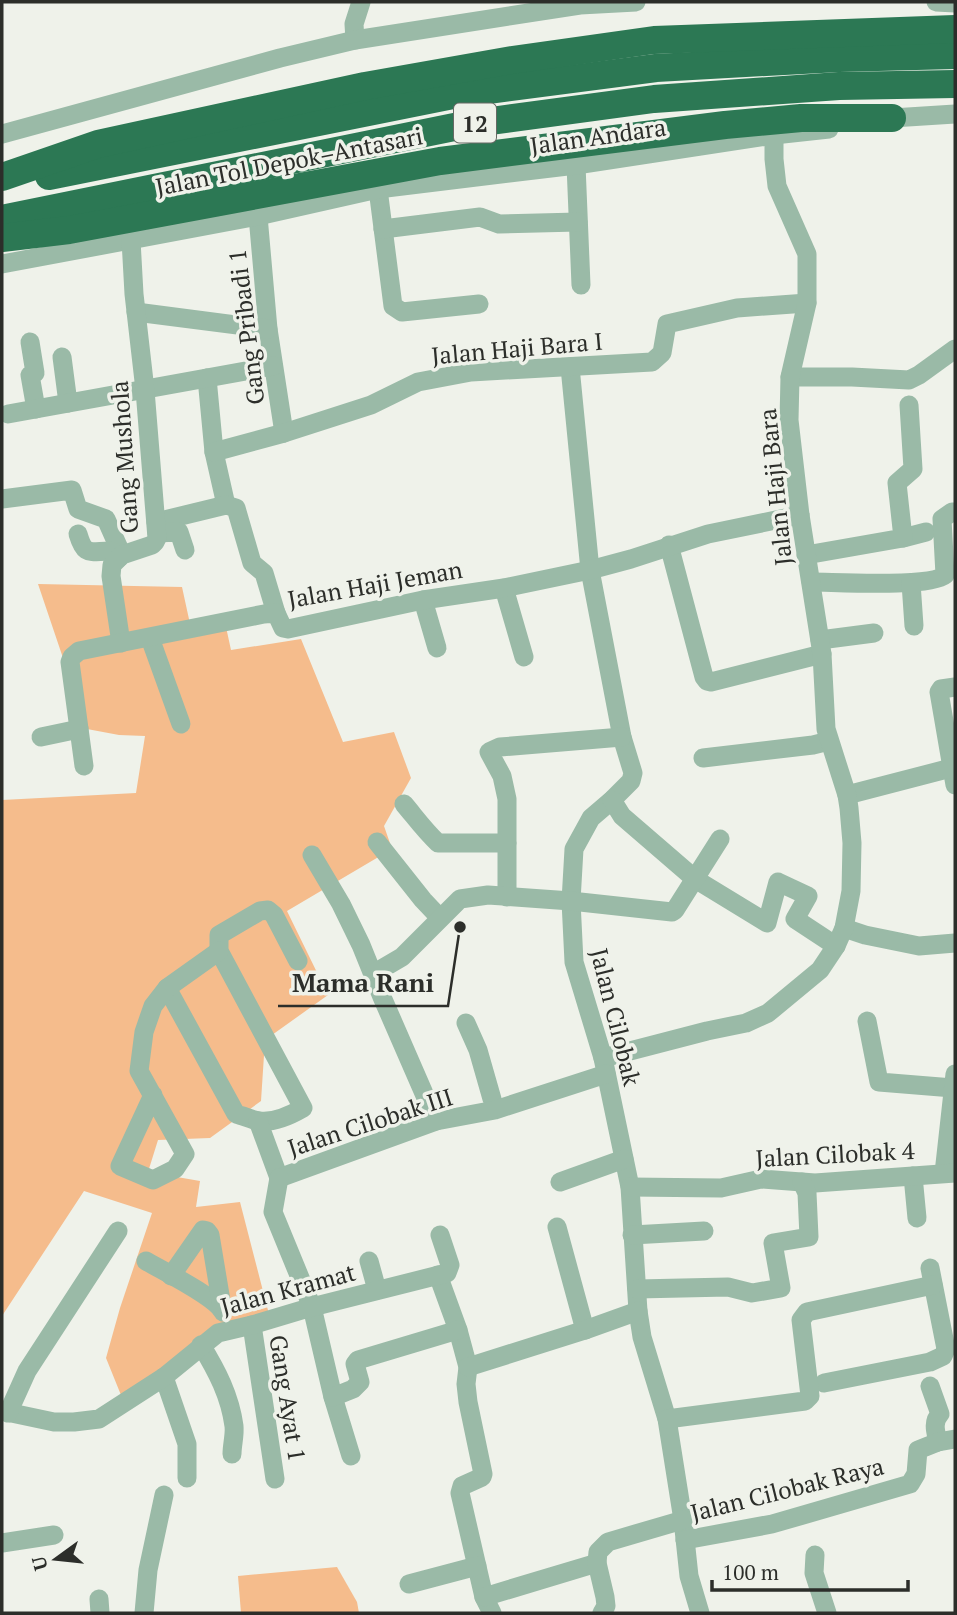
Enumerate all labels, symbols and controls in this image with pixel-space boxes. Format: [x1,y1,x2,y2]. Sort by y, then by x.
road number: 12 [454,104,496,142]
street label: Jalan Andara [528,111,668,161]
street label: Jalan Tol Depok–Antasari [153,119,425,203]
street label: Gang Pribadi 1 [221,247,271,407]
street label: Jalan Haji Bara I [430,325,604,371]
street label: Gang Mushola [103,380,145,534]
street label: Jalan Haji Bara [751,407,799,567]
street label: Jalan Haji Jeman [285,553,465,615]
street label: Jalan Cilobak [583,945,649,1090]
callout: Mama Rani [278,959,448,1006]
text: Mama Rani [292,965,434,999]
street label: Jalan Cilobak III [283,1080,457,1164]
street label: Jalan Cilobak 4 [755,1134,915,1174]
street label: Jalan Kramat [217,1256,359,1322]
street label: Gang Ayat 1 [262,1333,314,1463]
street label: Jalan Cilobak Raya [687,1450,887,1528]
north arrow [21,1524,91,1594]
scale bar [712,1548,908,1592]
text: U [25,1553,53,1573]
text: 100 m [722,1558,779,1586]

